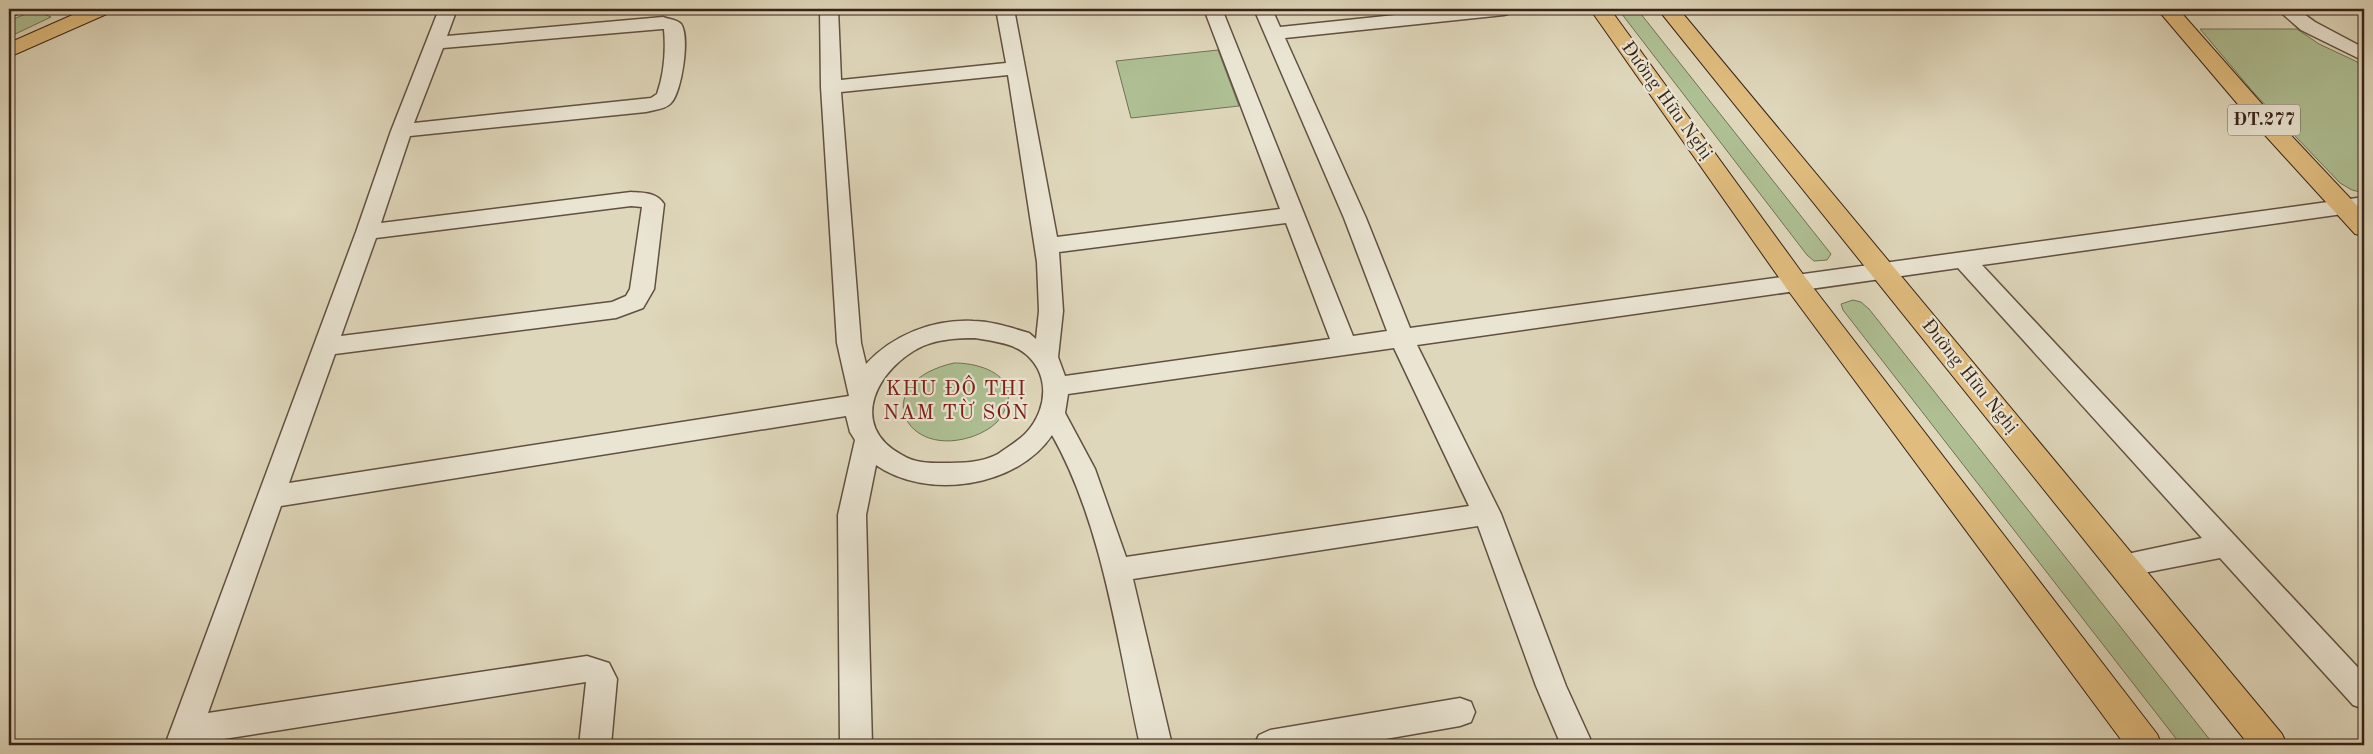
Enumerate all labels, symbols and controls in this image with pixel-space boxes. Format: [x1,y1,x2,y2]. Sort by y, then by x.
street label: Đường Hữu Nghị [1617,38,1715,164]
road number: ĐT.277 [2228,104,2300,136]
street label: Đường Hữu Nghị [1917,316,2021,438]
district label: KHU ĐÔ THỊ NAM TỪ SƠN [883,375,1029,424]

